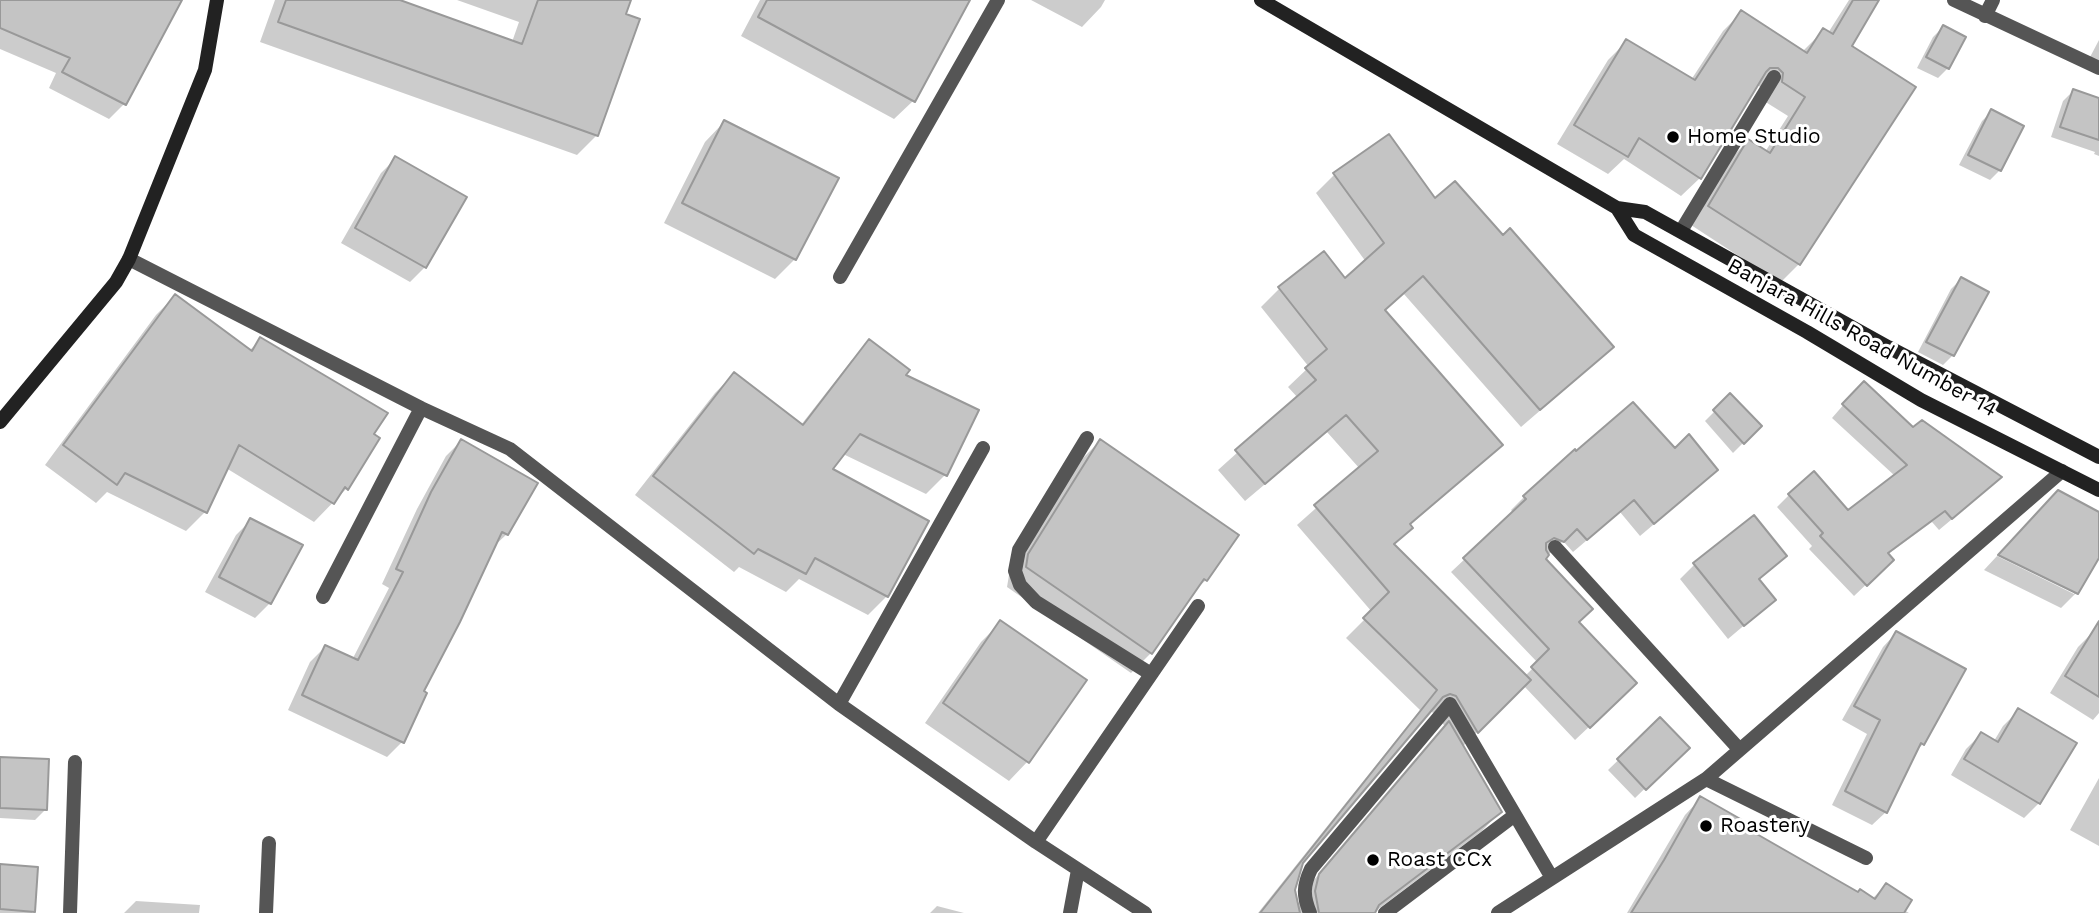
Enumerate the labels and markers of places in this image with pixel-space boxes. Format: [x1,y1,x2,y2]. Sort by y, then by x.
place label: Home Studio [1687,124,1821,150]
marker: Home Studio [1665,129,1681,145]
place label: Roastery [1720,813,1809,839]
marker: Roastery [1698,818,1714,834]
place label: Roast CCx [1387,847,1492,873]
marker: Roast CCx [1365,852,1381,868]

